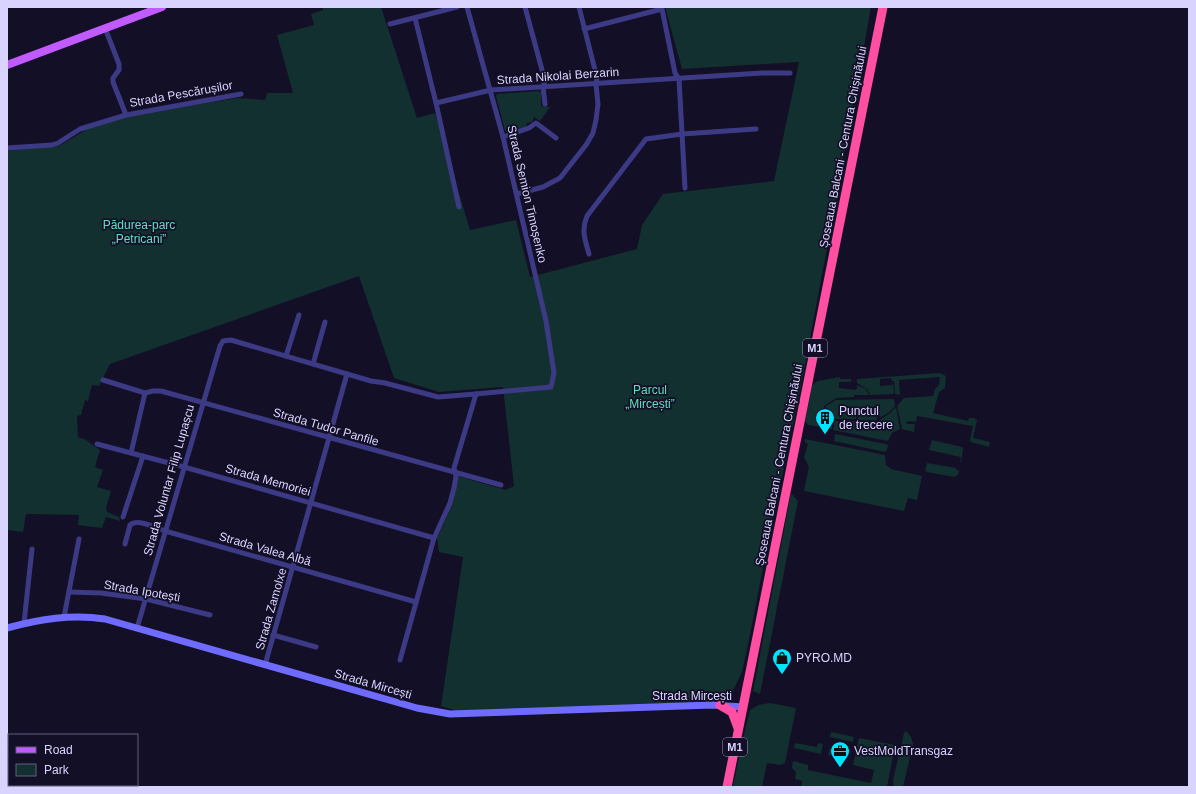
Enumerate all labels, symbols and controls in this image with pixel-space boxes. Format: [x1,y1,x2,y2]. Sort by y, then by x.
street label: Șoseaua Balcani - Centura Chișinăului [817,45,869,249]
street label: Strada Nikolai Berzarin [496,65,620,87]
street label: Strada Pescărușilor [128,78,234,110]
street label: Strada Semion Timoșenko [504,124,550,264]
park label: Pădurea-parc „Petricani” [103,218,175,246]
road number: M1 [803,339,827,357]
street label: Șoseaua Balcani - Centura Chișinăului [753,363,805,567]
park label: Parcul „Mircești” [625,383,675,411]
street label: Strada Voluntar Filip Lupașcu [141,403,197,557]
place label: Punctul de trecere [839,404,893,432]
street label: Strada Tudor Panfile [271,405,381,449]
building icon: Punctul de trecere [814,407,836,435]
street label: Strada Memoriei [224,461,312,499]
street label: Strada Valea Albă [217,529,313,569]
street label: Strada Zamolxe [253,566,289,652]
street label: Strada Ipotești [103,577,181,605]
shop icon: PYRO.MD [771,647,793,675]
place label: PYRO.MD [796,651,852,665]
street label: Strada Mircești [333,666,413,702]
street label: Strada Mircești [652,689,732,703]
legend [8,734,138,786]
road number: M1 [723,738,747,756]
office icon: VestMoldTransgaz [829,740,851,768]
text: Road [44,743,73,757]
place label: VestMoldTransgaz [854,744,953,758]
text: Park [44,763,70,777]

